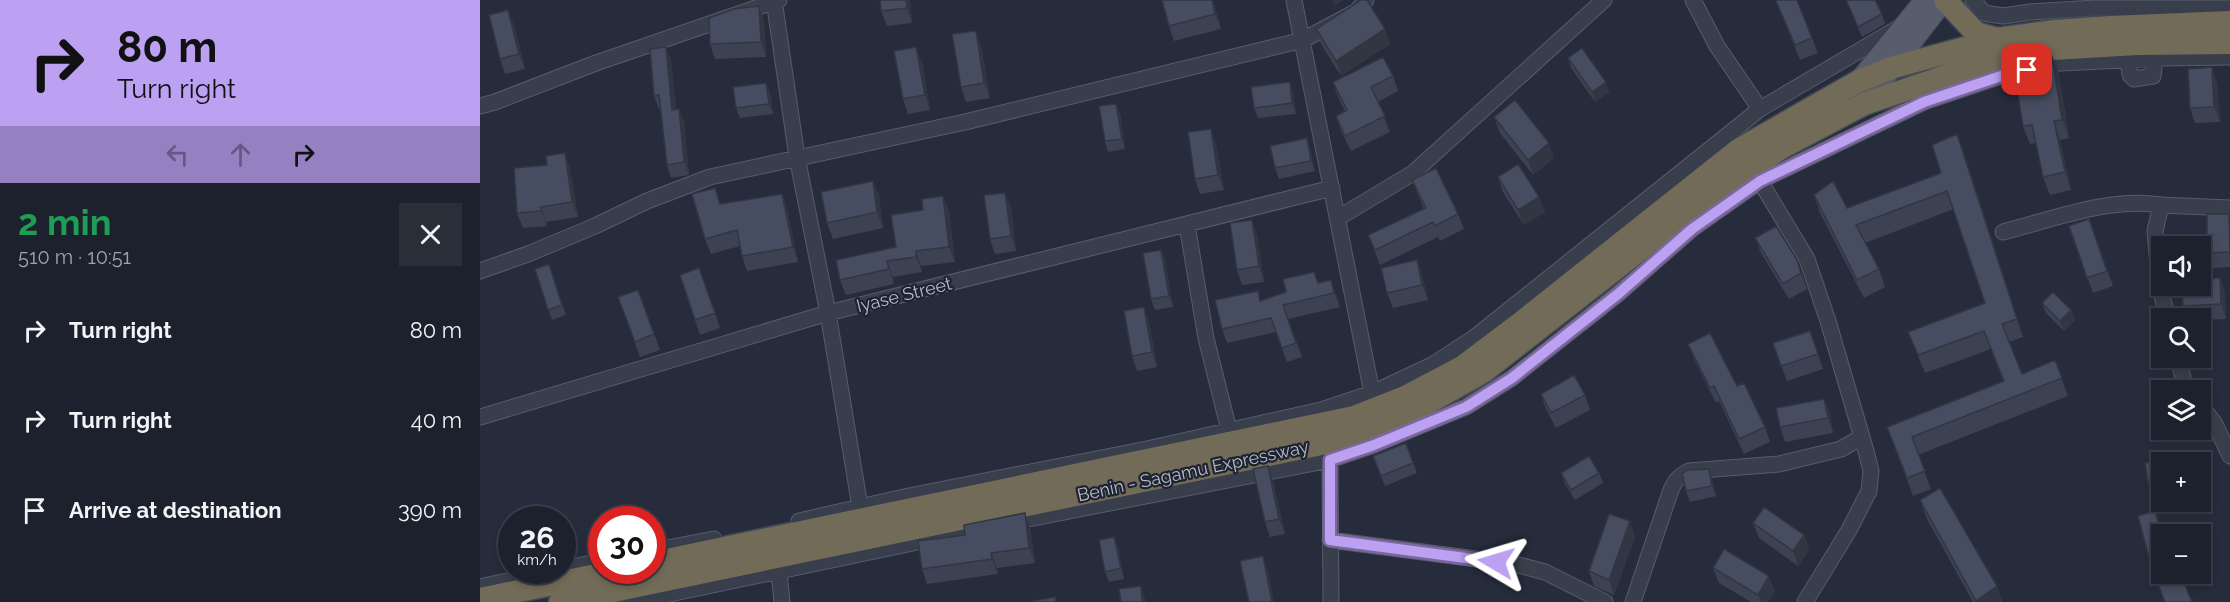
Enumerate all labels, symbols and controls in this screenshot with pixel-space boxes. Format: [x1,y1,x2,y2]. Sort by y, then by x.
text: 80 m [117,23,217,72]
icon: right [18,24,96,102]
pin [2001,44,2052,95]
icon: arrive [2010,53,2043,86]
text: Turn right [117,73,236,104]
icon: left [161,138,194,171]
icon: ahead [224,138,257,171]
icon: right [287,138,320,171]
text: 2 min [18,201,111,243]
button: close [399,203,462,266]
map controls [2151,236,2211,584]
button: sound [2151,236,2211,296]
text: 510 m · 10:51 [18,245,131,269]
street label: Iyase Street [854,273,954,317]
button: search [2151,308,2211,368]
icon: right [18,314,51,347]
text: Turn right [69,317,172,343]
text: 80 m [410,317,462,343]
button: layers [2151,380,2211,440]
icon: right [18,404,51,437]
text: Turn right [69,407,172,433]
text: 40 m [411,407,462,433]
street label: Benin - Sagamu Expressway [1075,436,1311,505]
button: + [2151,452,2211,512]
icon: arrive [18,494,51,527]
text: Arrive at destination [69,497,282,523]
text: 390 m [398,497,462,523]
speed limit sign: 30 [588,506,666,584]
text: 26 [519,520,555,555]
button: − [2151,524,2211,584]
position arrow [1464,530,1528,594]
text: km/h [517,551,557,569]

